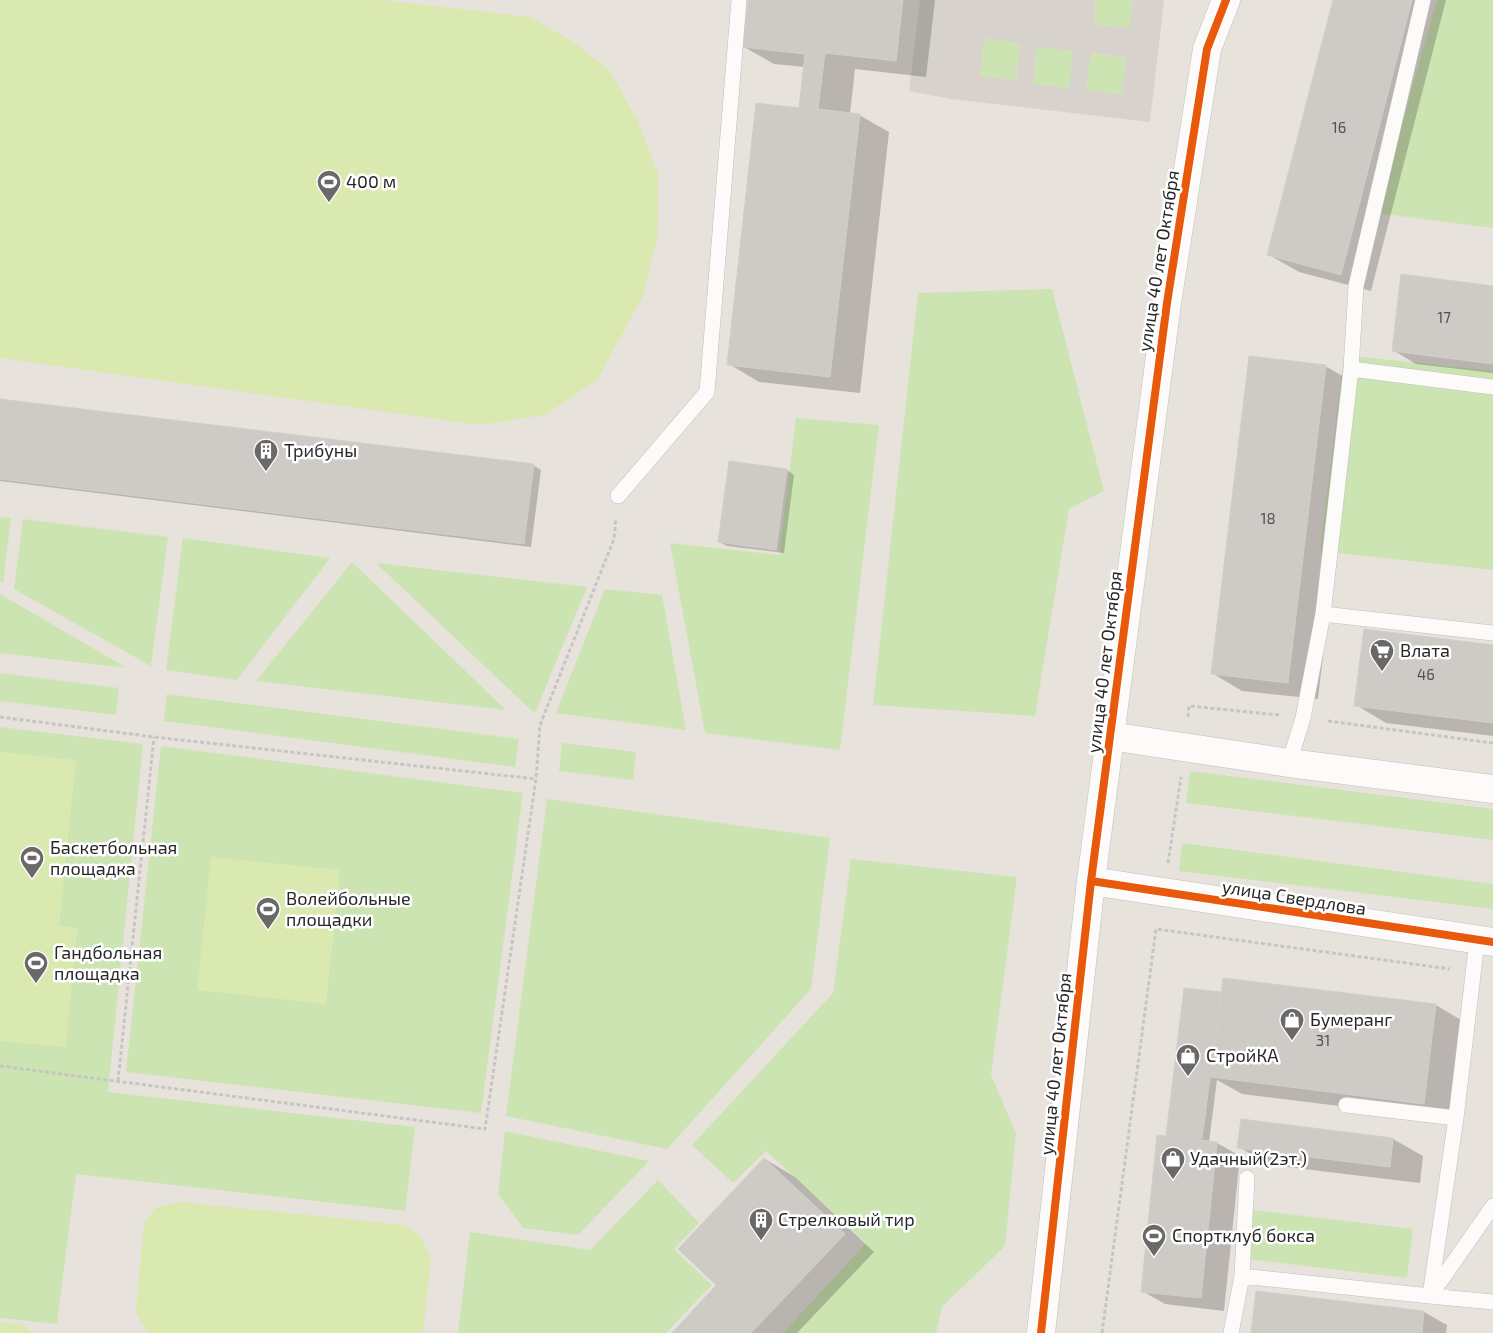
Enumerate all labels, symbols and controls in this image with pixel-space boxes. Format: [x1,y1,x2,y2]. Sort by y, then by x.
house number: 16 [1332,118,1346,136]
sports icon: 400 м [316,169,342,203]
street label: улица 40 лет Октября [1133,169,1183,353]
place label: 400 м [346,170,396,192]
house number: 17 [1437,308,1451,326]
building icon: Трибуны [253,438,279,472]
place label: Трибуны [284,439,357,461]
house number: 18 [1260,509,1276,527]
street label: улица 40 лет Октября [1082,570,1126,754]
supermarket icon: Влата [1369,638,1395,672]
place label: Влата [1400,639,1450,661]
house number: 46 [1417,665,1435,683]
place label: Баскетбольная площадка [50,836,177,879]
sports icon: Баскетбольная площадка [19,845,45,879]
street label: улица Свердлова [1221,875,1368,919]
place label: Волейбольные площадки [286,887,411,930]
sports icon: Волейбольные площадки [255,896,281,930]
place label: Гандбольная площадка [54,941,162,984]
sports icon: Гандбольная площадка [23,950,49,984]
street label: улица 40 лет Октября [1034,972,1076,1156]
shop icon: Бумеранг [1279,1007,1305,1041]
place label: Бумеранг [1310,1008,1393,1030]
house number: 31 [1316,1031,1330,1049]
shop icon: СтройКА [1175,1043,1201,1077]
place label: СтройКА [1206,1044,1279,1066]
shop icon: Удачный(2эт.) [1160,1146,1186,1180]
place label: Удачный(2эт.) [1190,1147,1307,1169]
building icon: Стрелковый тир [748,1207,774,1241]
place label: Стрелковый тир [778,1208,915,1230]
sports icon: Спортклуб бокса [1141,1223,1167,1257]
place label: Спортклуб бокса [1172,1224,1315,1246]

